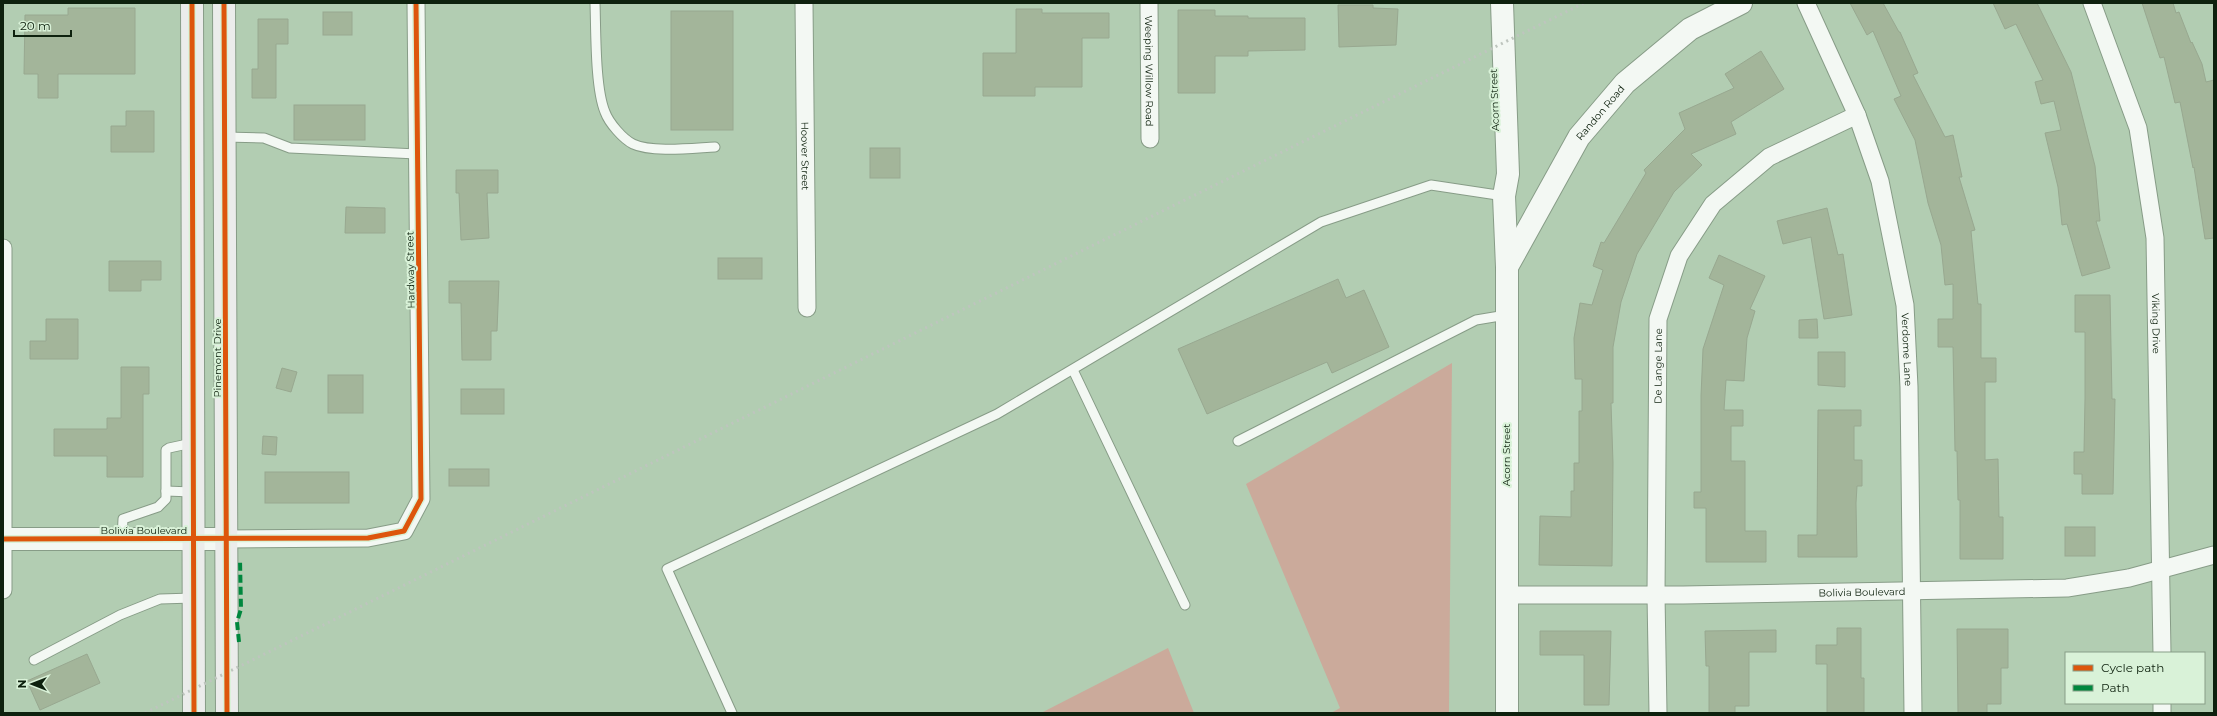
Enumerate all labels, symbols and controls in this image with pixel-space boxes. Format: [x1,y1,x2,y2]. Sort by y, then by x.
scale bar [14,12,71,38]
street label: Weeping Willow Road [1142,15,1156,127]
text: 20 m [20,18,51,33]
street label: Acorn Street [1487,69,1502,131]
street label: Randon Road [1573,82,1628,143]
street label: Hoover Street [798,122,812,190]
street label: Hardway Street [403,231,418,309]
street label: Viking Drive [2149,293,2163,354]
street label: Verdome Lane [1898,313,1915,386]
street label: Pinemont Drive [211,318,224,398]
street label: De Lange Lane [1651,328,1665,404]
street label: Acorn Street [1500,424,1513,486]
street label: Bolivia Boulevard [101,524,187,537]
street label: Bolivia Boulevard [1818,585,1906,600]
legend [2065,652,2205,704]
text: Cycle path [2101,660,2164,675]
north arrow [12,664,52,704]
text: N [15,680,29,688]
text: Path [2101,680,2130,695]

